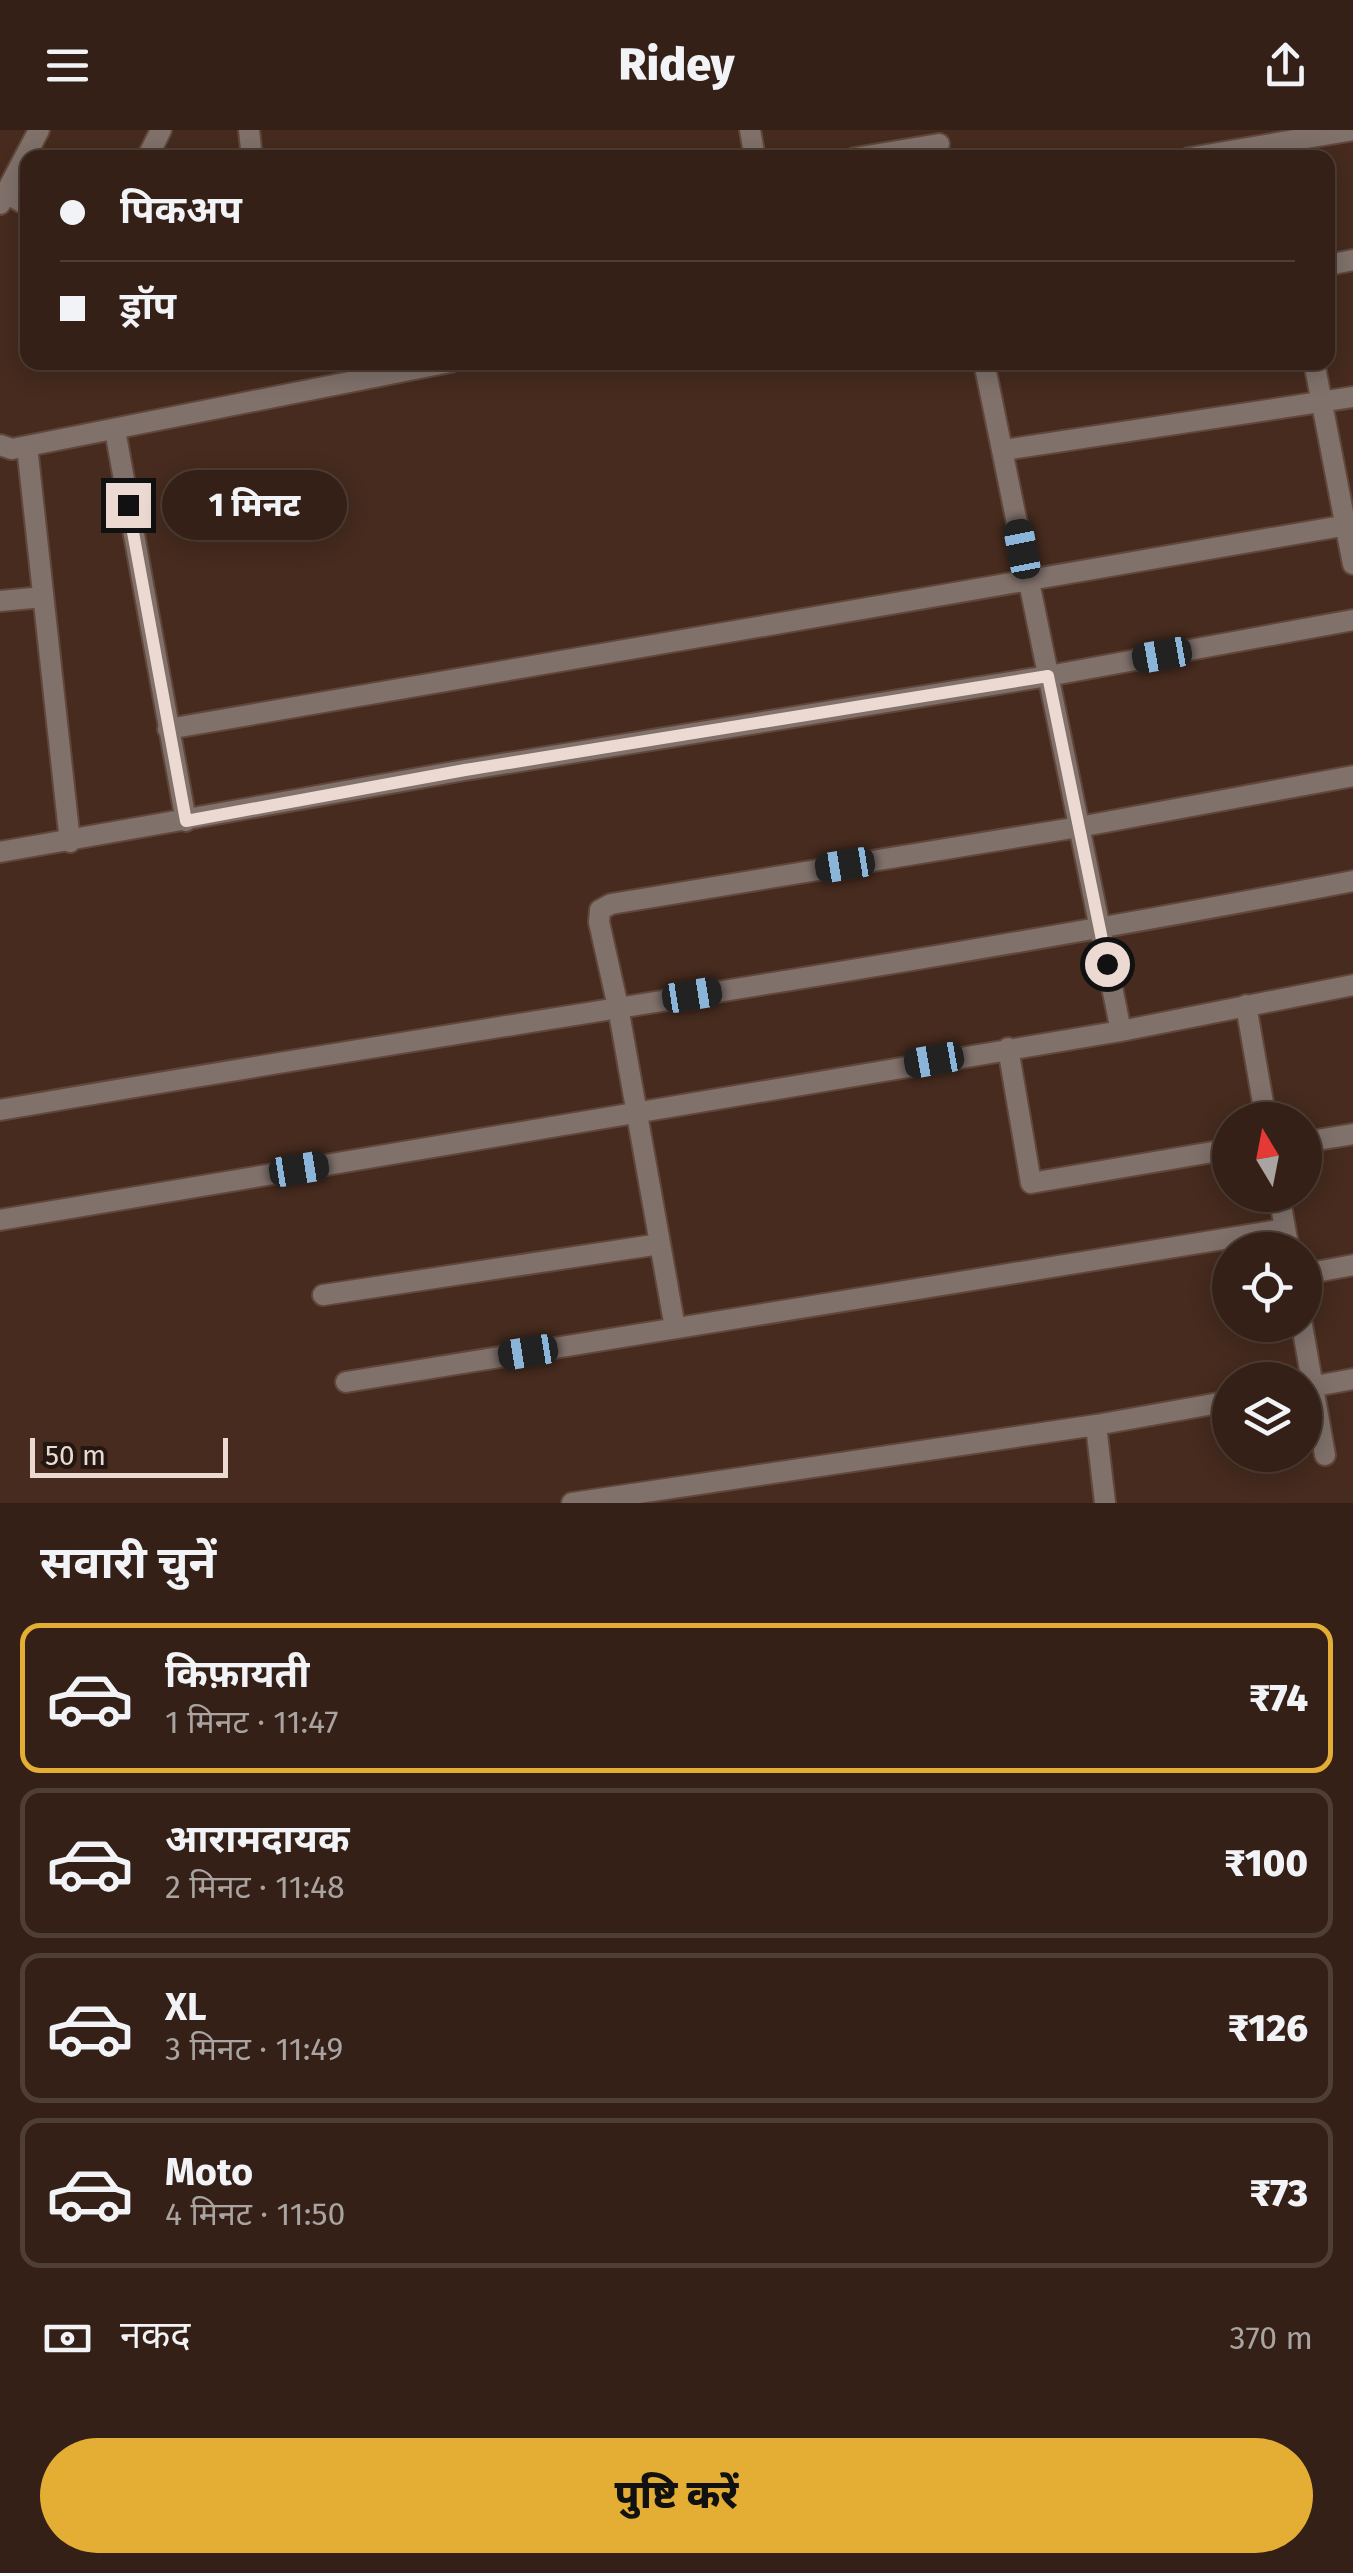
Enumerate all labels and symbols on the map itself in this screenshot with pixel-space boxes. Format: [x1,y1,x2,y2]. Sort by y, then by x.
callout: 1 मिनट [163,470,348,540]
route end [106,483,151,528]
car [1002,517,1042,581]
car [1130,635,1194,675]
car [813,845,877,885]
route start [1085,942,1130,987]
car [660,975,724,1015]
car [902,1040,966,1080]
north arrow [1212,1102,1322,1212]
car [267,1149,331,1189]
car [496,1332,560,1372]
scale bar [30,1433,228,1478]

